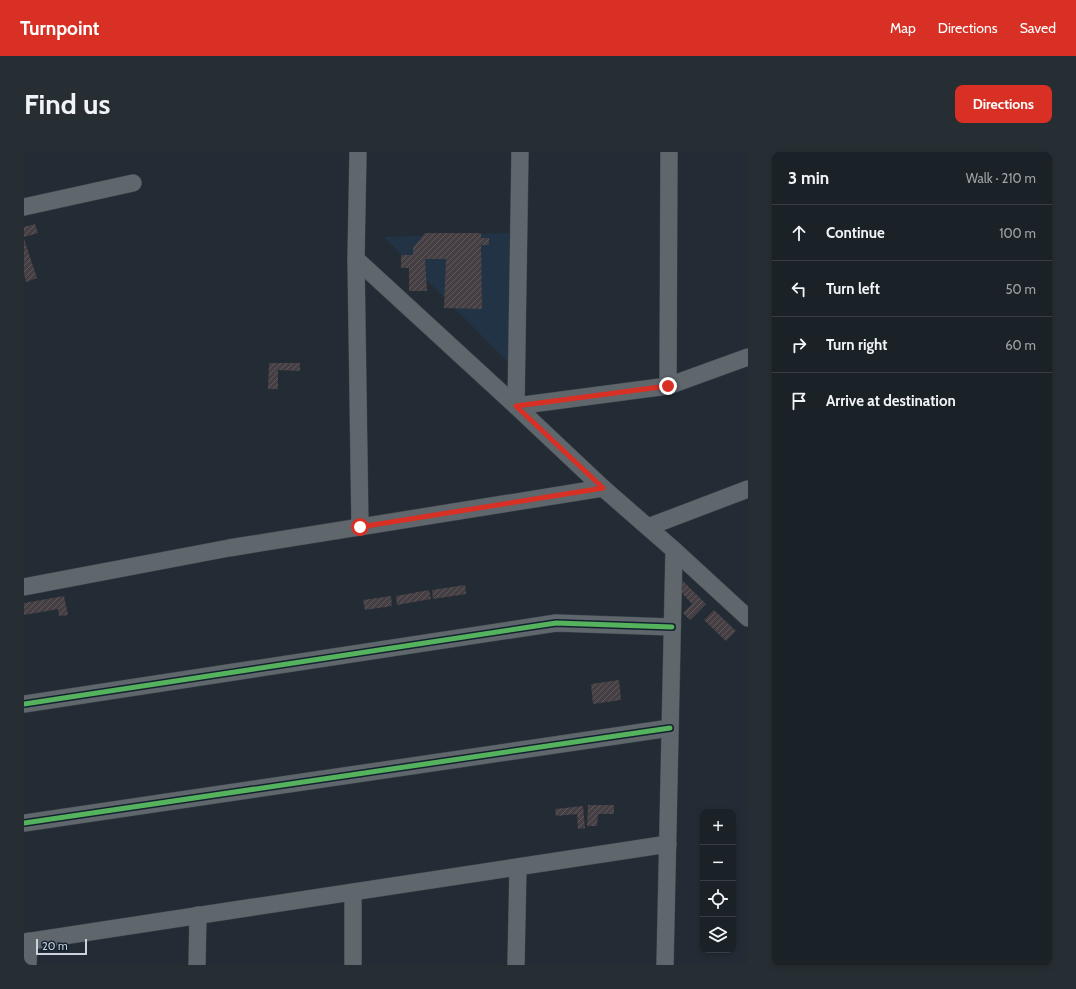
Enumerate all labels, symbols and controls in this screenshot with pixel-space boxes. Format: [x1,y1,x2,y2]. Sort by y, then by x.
text: Turnpoint [20,17,99,40]
text: Map [890,19,916,37]
text: Directions [938,19,998,37]
text: Saved [1020,19,1056,37]
button: Directions [955,85,1052,123]
text: Find us [24,87,110,121]
text: 3 min [788,168,829,188]
text: Walk · 210 m [966,170,1036,186]
icon: ahead [788,222,810,244]
text: Continue [826,224,885,242]
text: 100 m [999,225,1036,241]
icon: left [788,278,810,300]
text: Turn left [826,280,880,298]
text: 50 m [1006,281,1036,297]
icon: right [788,334,810,356]
text: Turn right [826,336,887,354]
text: 60 m [1005,337,1036,353]
route end [659,377,677,395]
icon: arrive [788,390,810,412]
text: Arrive at destination [826,392,956,410]
route start [351,518,369,536]
map controls [700,809,736,953]
button: + [700,809,736,845]
button: − [700,845,736,881]
button: locate [700,881,736,917]
button: layers [700,917,736,953]
scale bar [36,937,87,956]
text: 20 m [42,939,68,953]

